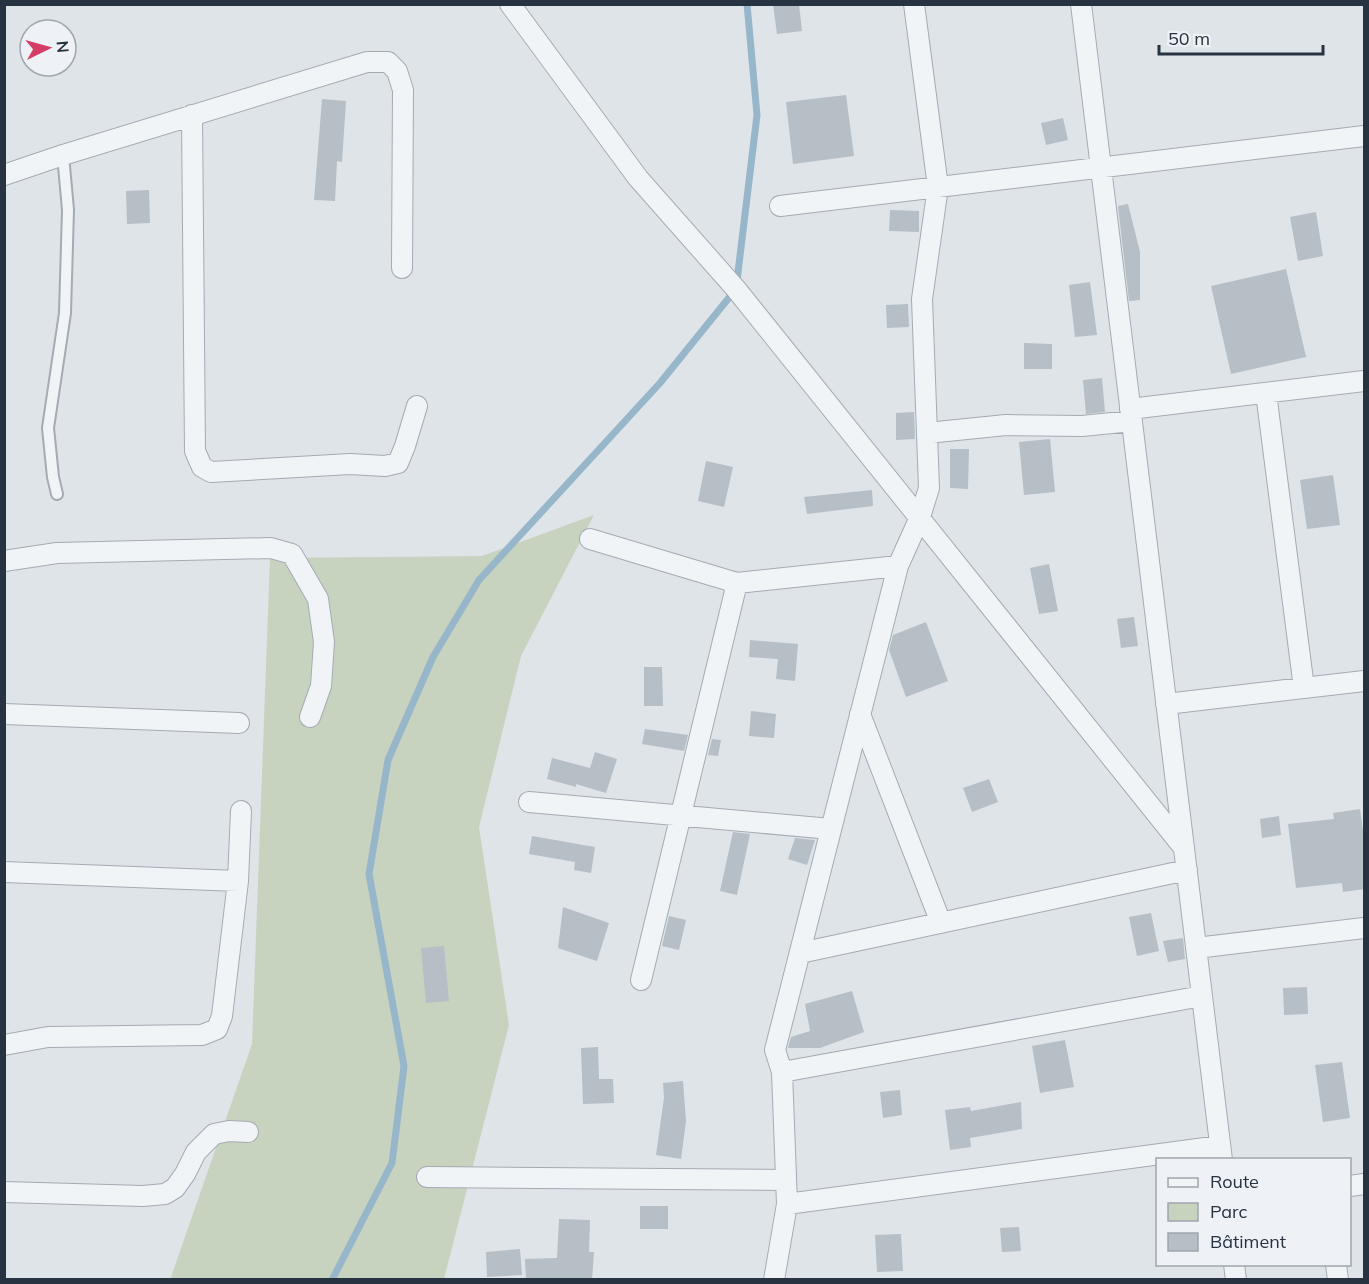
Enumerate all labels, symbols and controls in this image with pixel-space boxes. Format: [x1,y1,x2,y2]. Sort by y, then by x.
north arrow [18,18,78,78]
scale bar [1159,18,1322,56]
text: 50 m [1168,27,1210,50]
text: N [52,40,73,54]
legend [1156,1158,1351,1266]
text: Route [1210,1170,1259,1193]
text: Parc [1210,1200,1248,1223]
text: Bâtiment [1210,1230,1286,1253]

